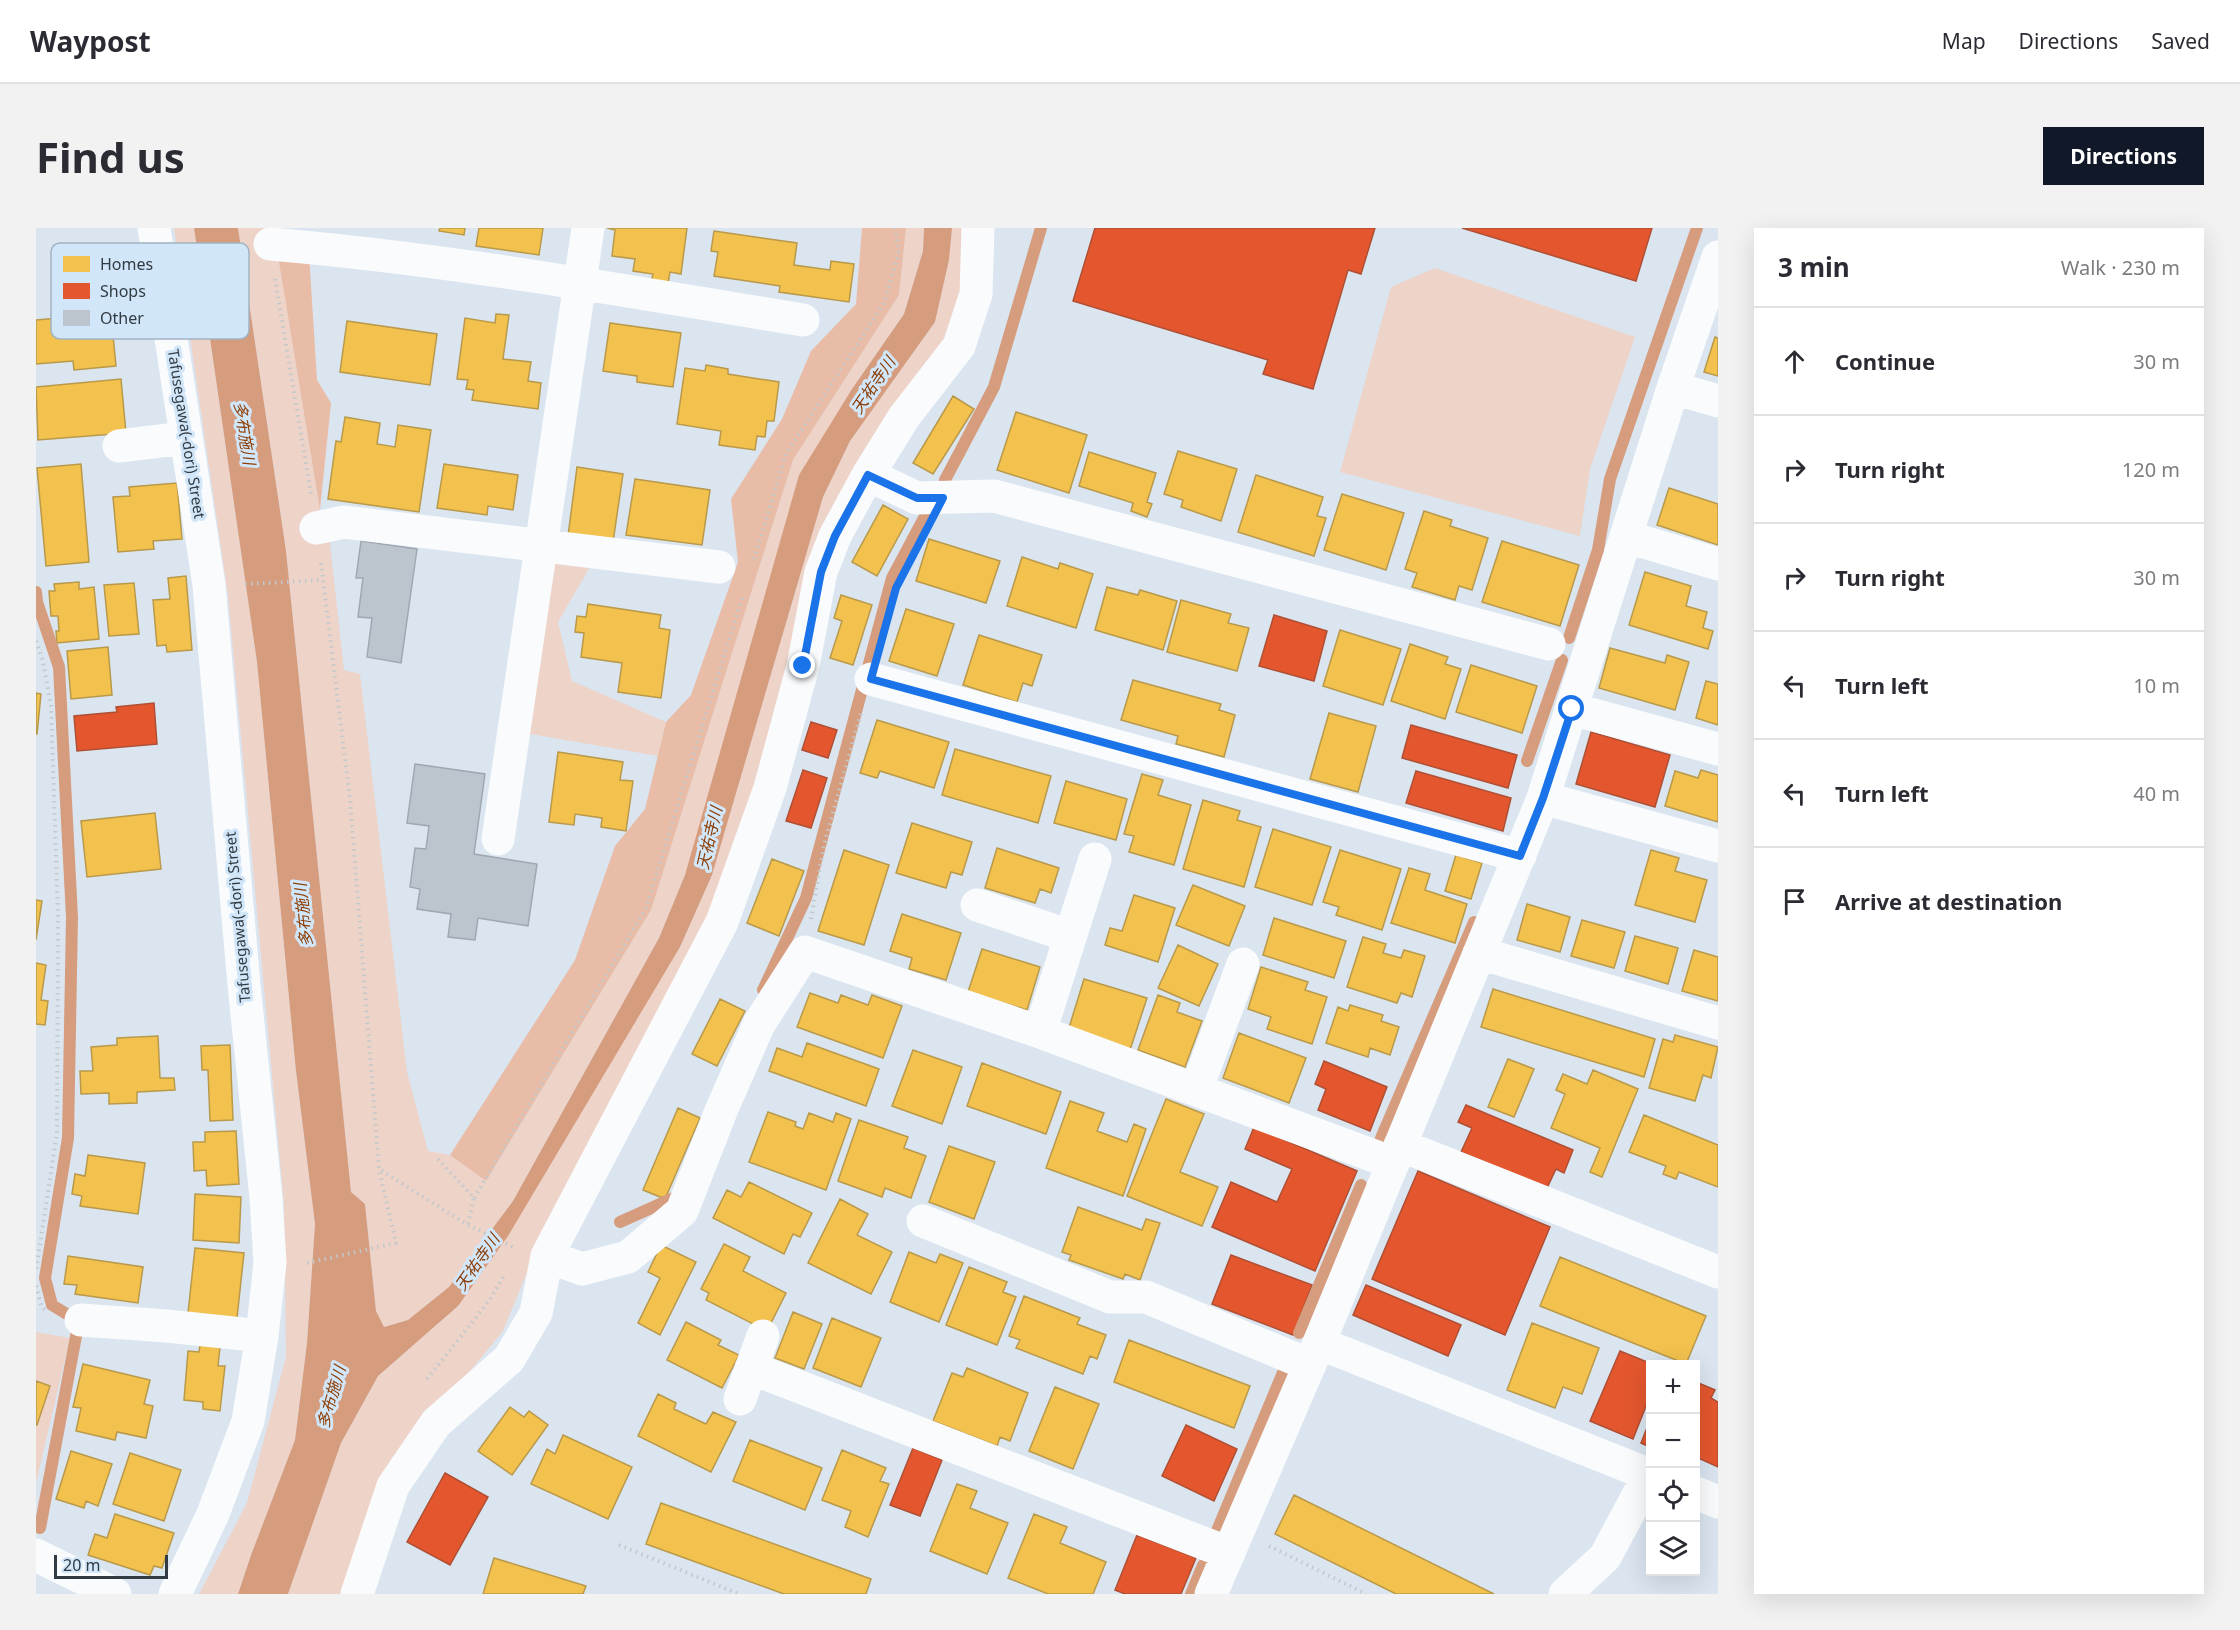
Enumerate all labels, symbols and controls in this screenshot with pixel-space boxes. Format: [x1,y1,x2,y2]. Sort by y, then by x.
text: Waypost [30,22,151,60]
text: Map [1942,27,1986,55]
text: Directions [2019,27,2118,55]
text: Saved [2151,27,2210,55]
button: Directions [2043,127,2204,185]
text: Find us [36,128,185,185]
legend [51,243,249,339]
text: 3 min [1778,249,1850,285]
text: Homes [100,253,153,275]
text: Walk · 230 m [2061,254,2180,281]
text: Shops [100,280,146,302]
text: Other [100,307,144,329]
icon: ahead [1778,345,1811,378]
text: Continue [1835,346,1935,376]
street label: Tafusegawa(-dori) Street [164,348,210,521]
text: 30 m [2133,348,2180,375]
water label: 天祐寺川 [846,351,901,418]
water label: 多布施川 [229,400,261,468]
icon: right [1778,453,1811,486]
text: Turn right [1835,454,1945,484]
text: 120 m [2122,456,2180,483]
icon: right [1778,561,1811,594]
text: Turn right [1835,562,1945,592]
text: 30 m [2133,564,2180,591]
route end [789,652,815,678]
icon: left [1778,669,1811,702]
text: Turn left [1835,670,1929,700]
text: 10 m [2133,672,2180,699]
route start [1558,695,1584,721]
icon: left [1778,777,1811,810]
text: Turn left [1835,778,1929,808]
text: 40 m [2133,780,2180,807]
water label: 天祐寺川 [691,802,727,872]
street label: Tafusegawa(-dori) Street [220,830,254,1003]
water label: 多布施川 [289,880,317,948]
icon: arrive [1778,885,1811,918]
text: Arrive at destination [1835,886,2062,916]
water label: 天祐寺川 [450,1228,506,1295]
map controls [1646,1360,1700,1576]
button: + [1646,1360,1700,1414]
water label: 多布施川 [312,1361,351,1431]
button: − [1646,1414,1700,1468]
button: locate [1646,1468,1700,1522]
button: layers [1646,1522,1700,1576]
scale bar [54,1552,168,1580]
text: 20 m [63,1554,100,1576]

